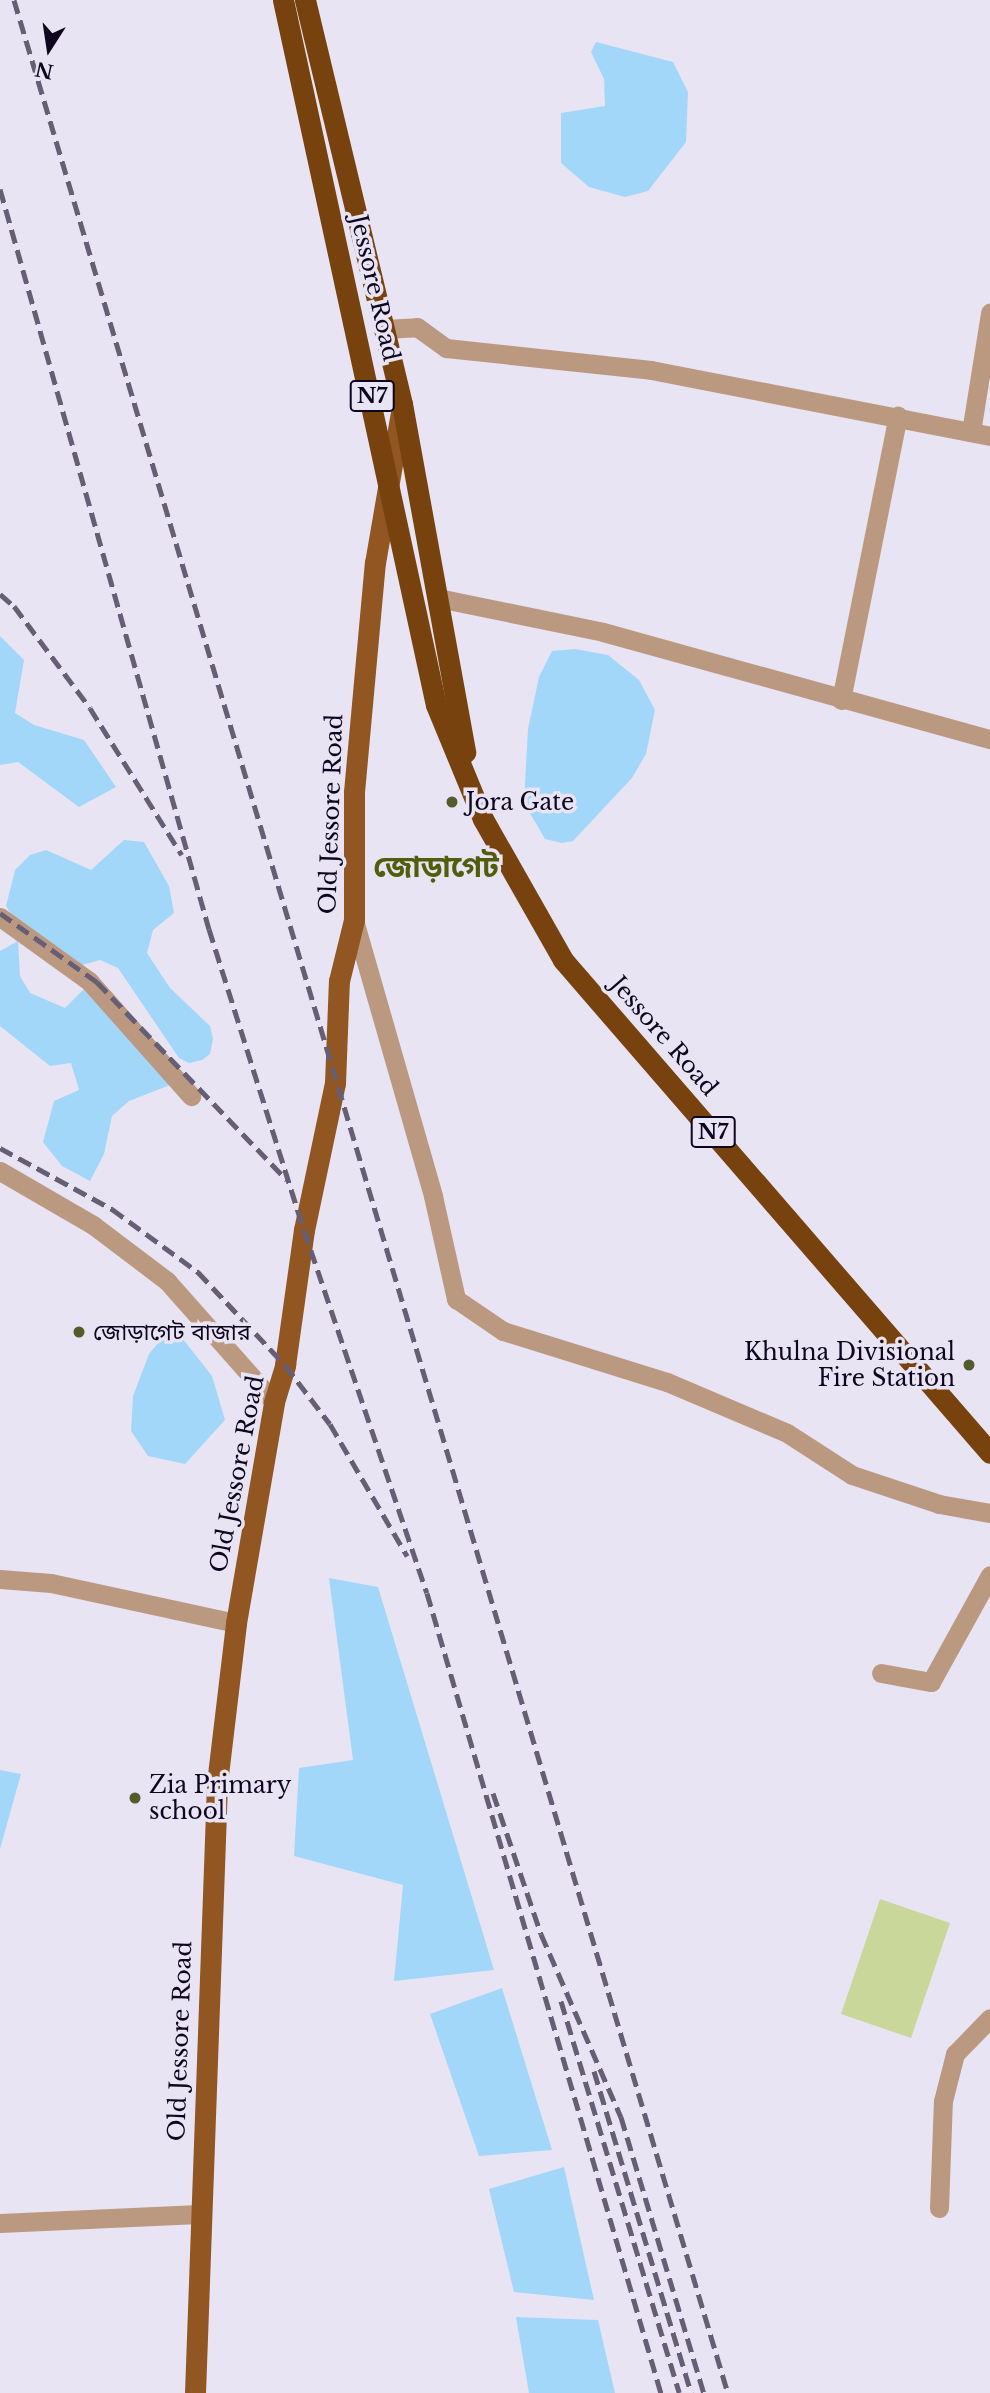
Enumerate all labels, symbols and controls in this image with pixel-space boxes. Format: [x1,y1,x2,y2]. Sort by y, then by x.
north arrow [14,14,84,84]
text: N [33,57,56,83]
street label: Jessore Road [345,212,405,364]
road number: N7 [349,378,395,414]
street label: Old Jessore Road [314,713,348,915]
place label: Jora Gate [466,788,574,816]
marker: Jora Gate [444,794,460,810]
district label: জোড়াগেট [373,849,499,885]
street label: Jessore Road [605,971,723,1101]
road number: N7 [690,1114,736,1150]
place label: জোড়াগেট বাজার [93,1318,251,1346]
marker: জোড়াগেট বাজার [71,1324,87,1340]
place label: Khulna Divisional Fire Station [744,1338,955,1392]
marker: Khulna Divisional Fire Station [961,1357,977,1373]
street label: Old Jessore Road [204,1373,270,1575]
place label: Zia Primary school [149,1771,292,1825]
marker: Zia Primary school [127,1790,143,1806]
street label: Old Jessore Road [163,1940,197,2142]

